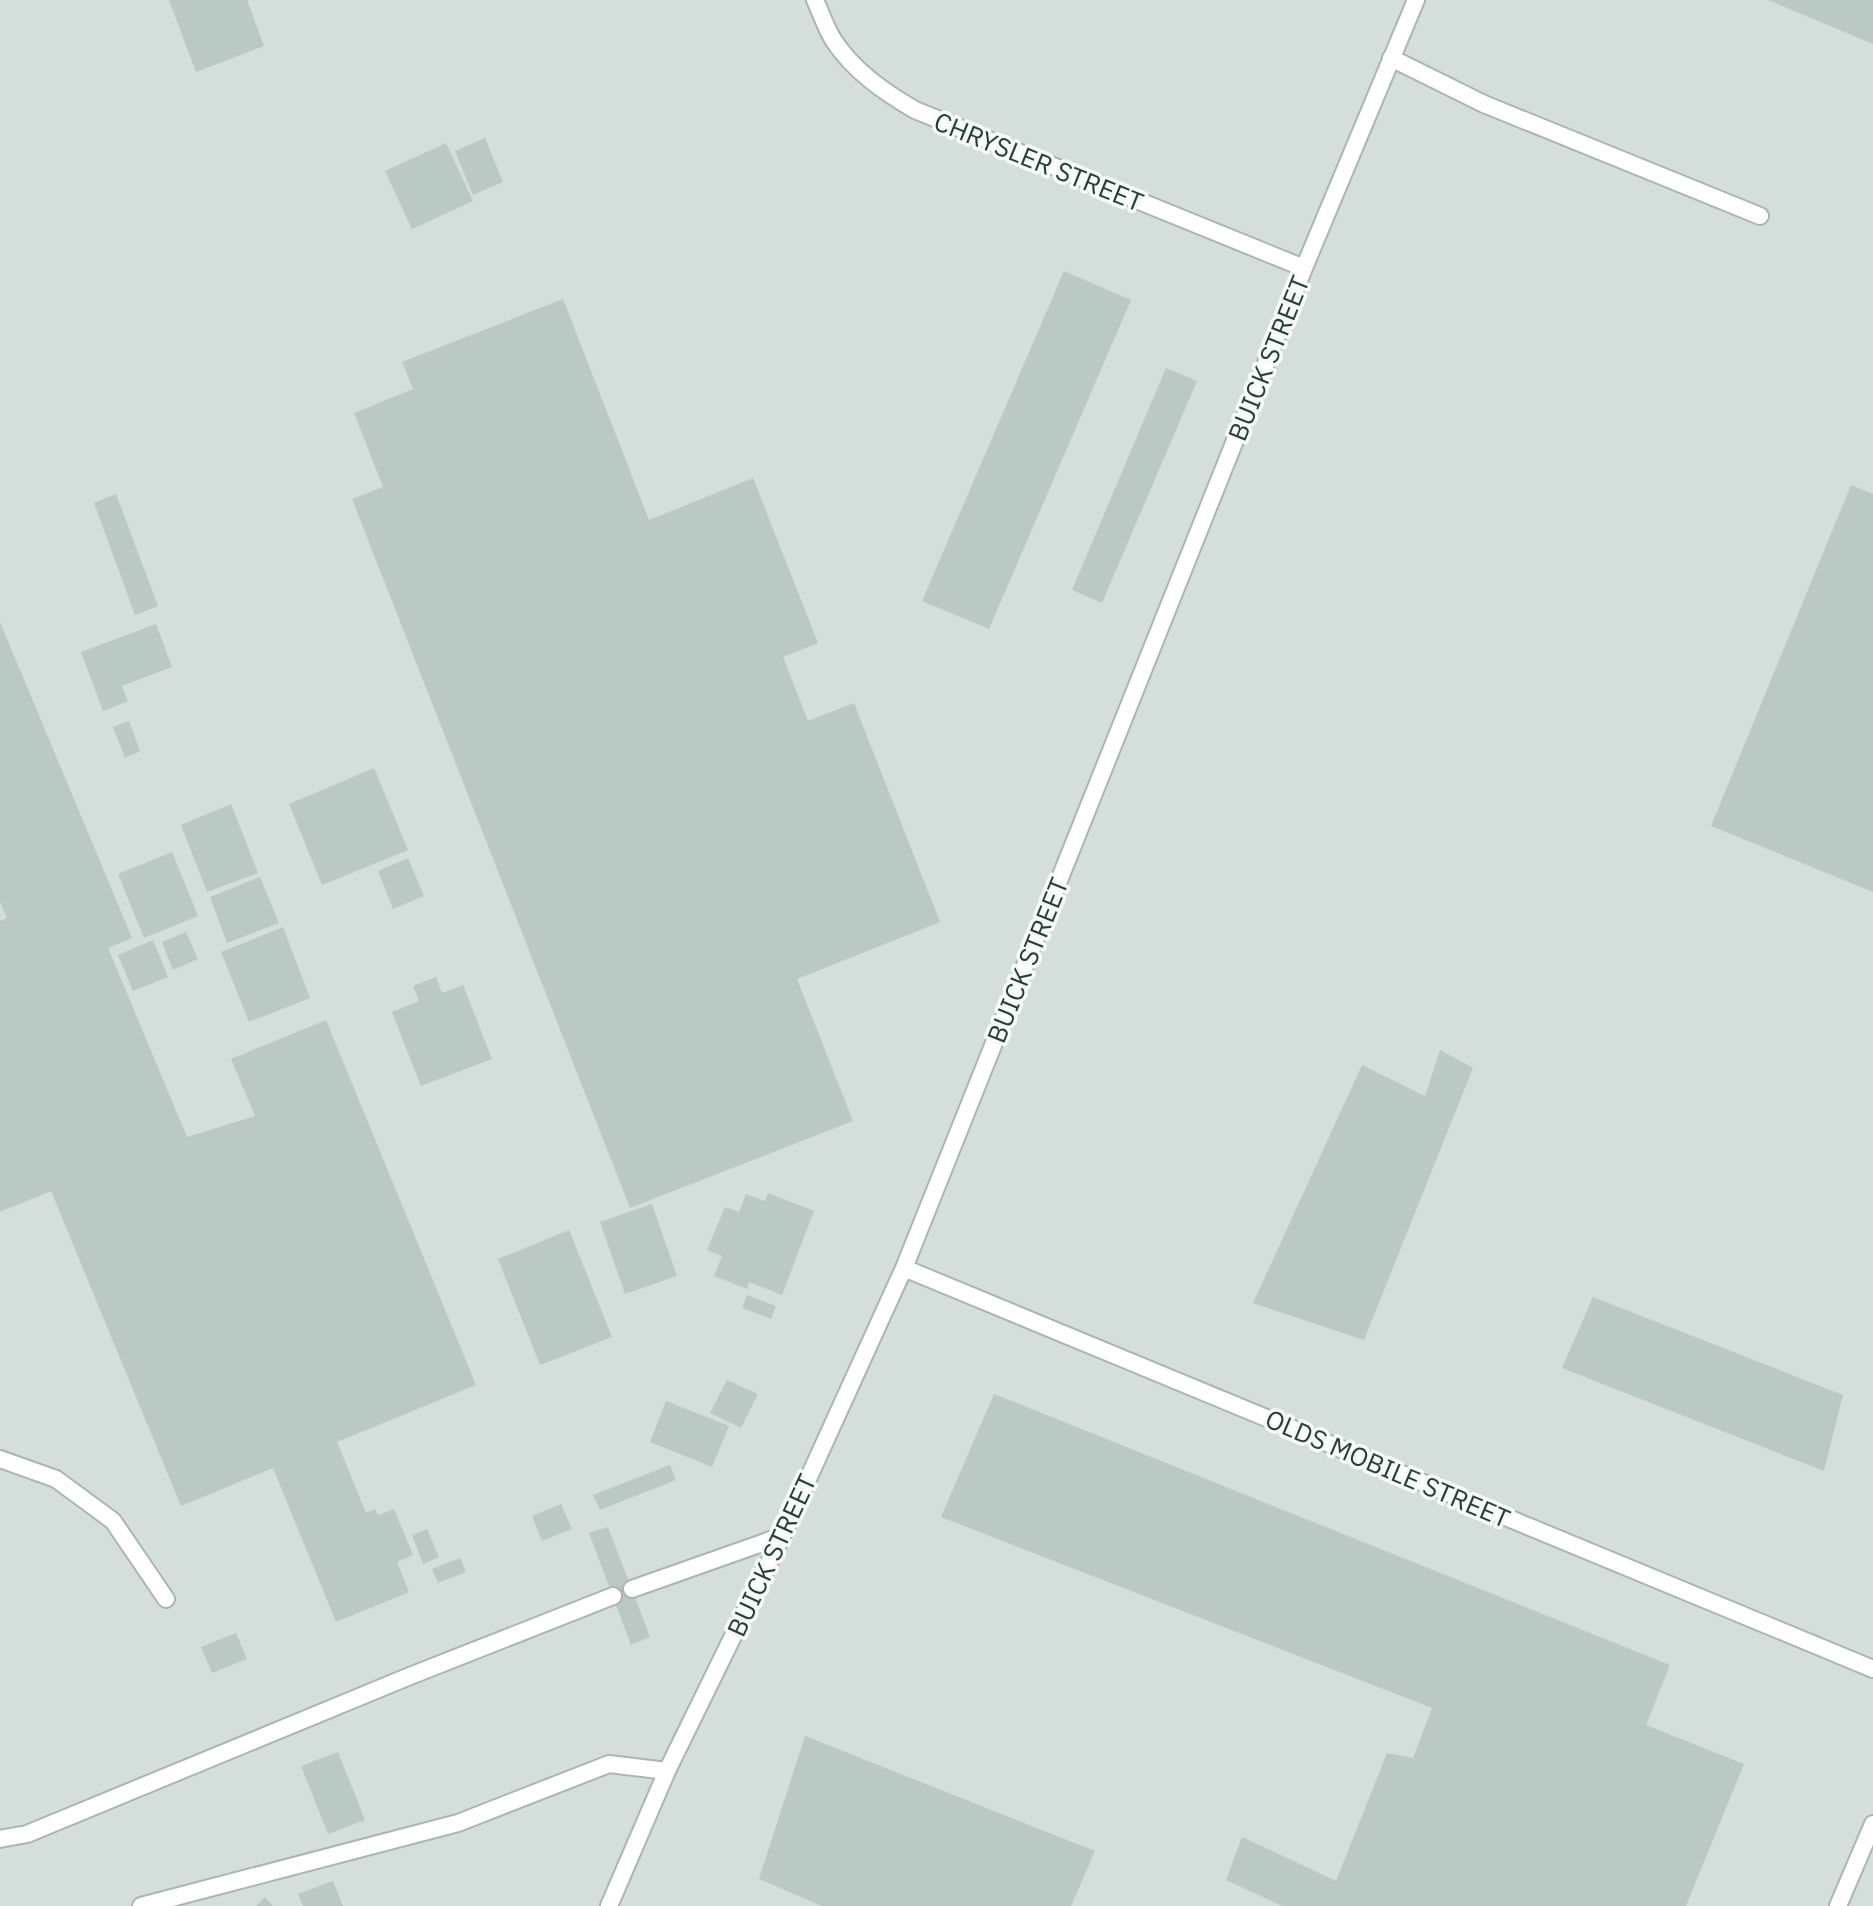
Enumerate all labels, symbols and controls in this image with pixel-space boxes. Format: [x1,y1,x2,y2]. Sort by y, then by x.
street label: CHRYSLER STREET [929,104,1149,219]
street label: BUICK STREET [1219,270,1317,446]
street label: BUICK STREET [978,872,1076,1048]
street label: OLDS MOBILE STREET [1260,1401,1516,1535]
street label: BUICK STREET [719,1468,823,1642]

